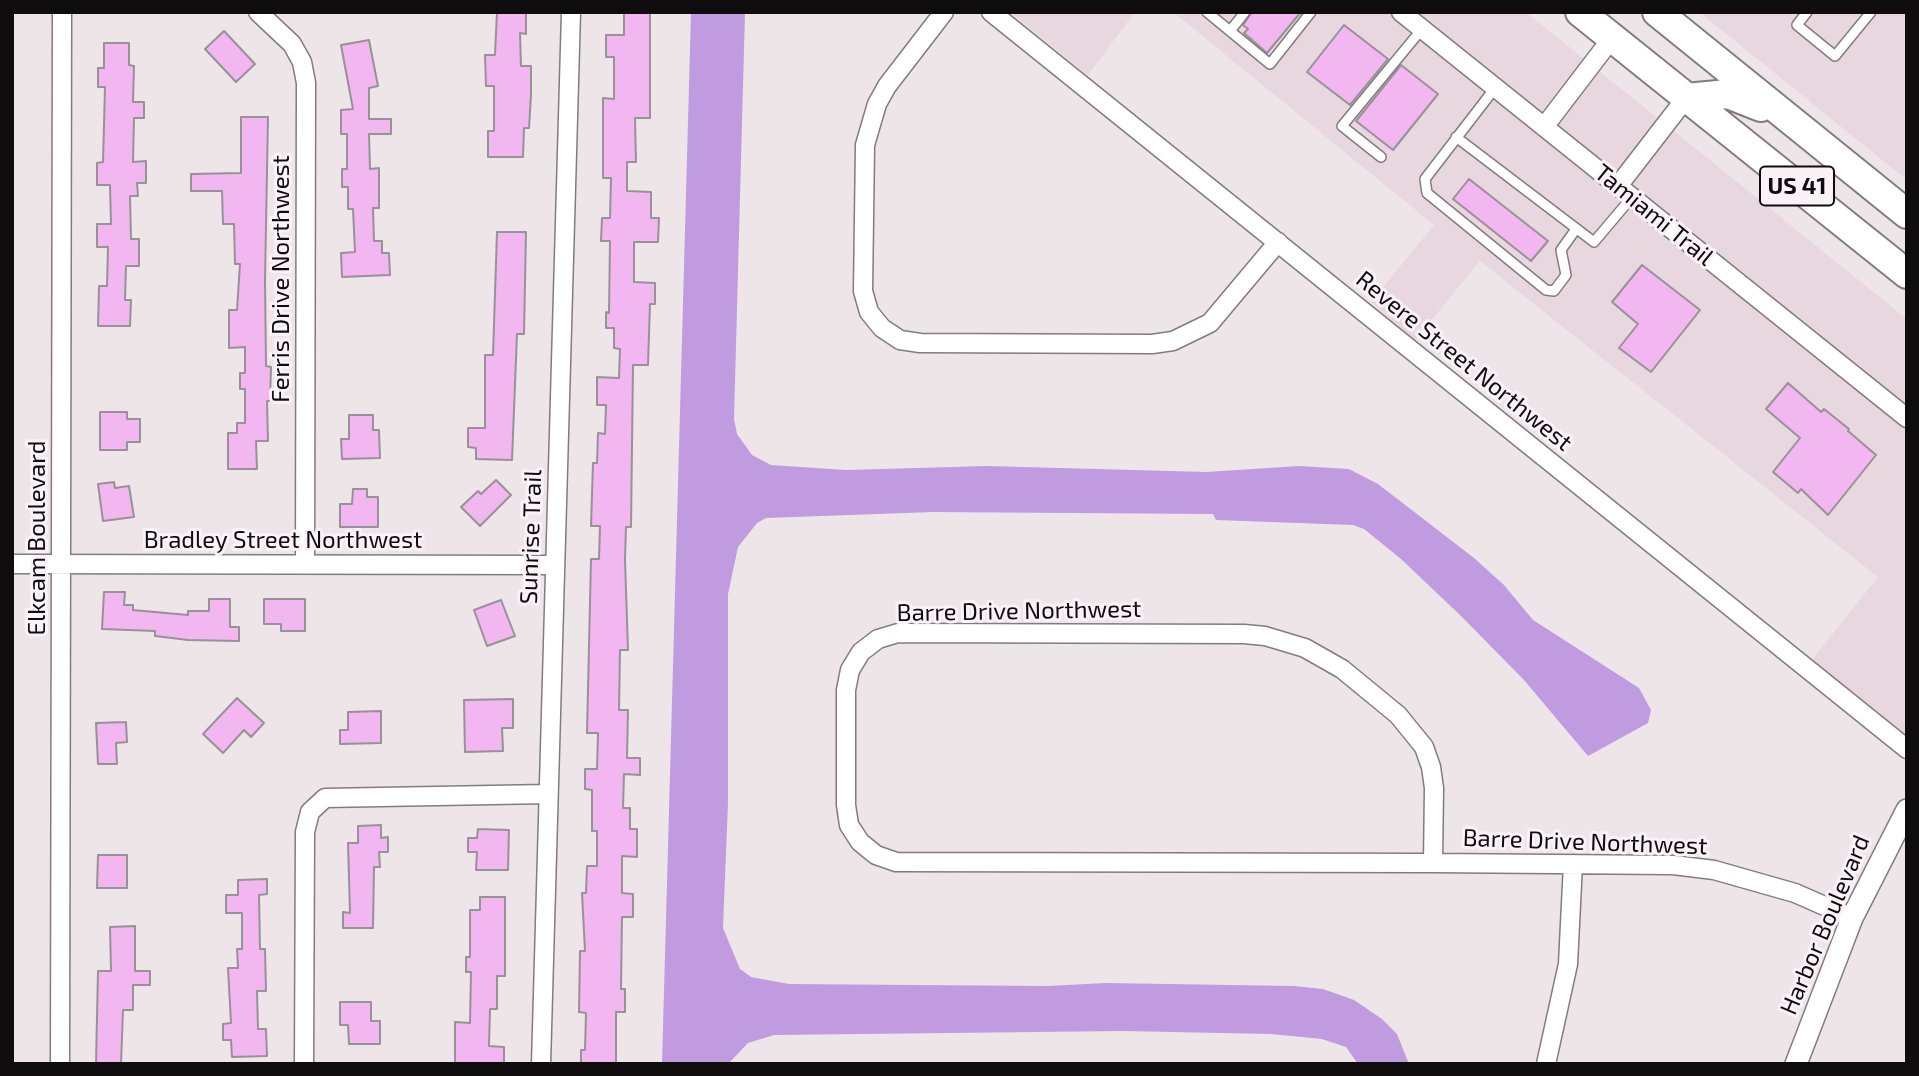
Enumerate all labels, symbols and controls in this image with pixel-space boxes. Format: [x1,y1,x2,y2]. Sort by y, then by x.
street label: Ferris Drive Northwest [267,155,295,403]
street label: Tamiami Trail [1589,158,1719,272]
road number: US 41 [1760,167,1834,206]
street label: Revere Street Northwest [1350,265,1578,457]
street label: Elkcam Boulevard [23,441,51,635]
street label: Sunrise Trail [514,469,548,605]
street label: Bradley Street Northwest [144,526,422,554]
street label: Barre Drive Northwest [896,594,1142,628]
street label: Barre Drive Northwest [1462,823,1708,861]
street label: Harbor Boulevard [1774,831,1876,1019]

